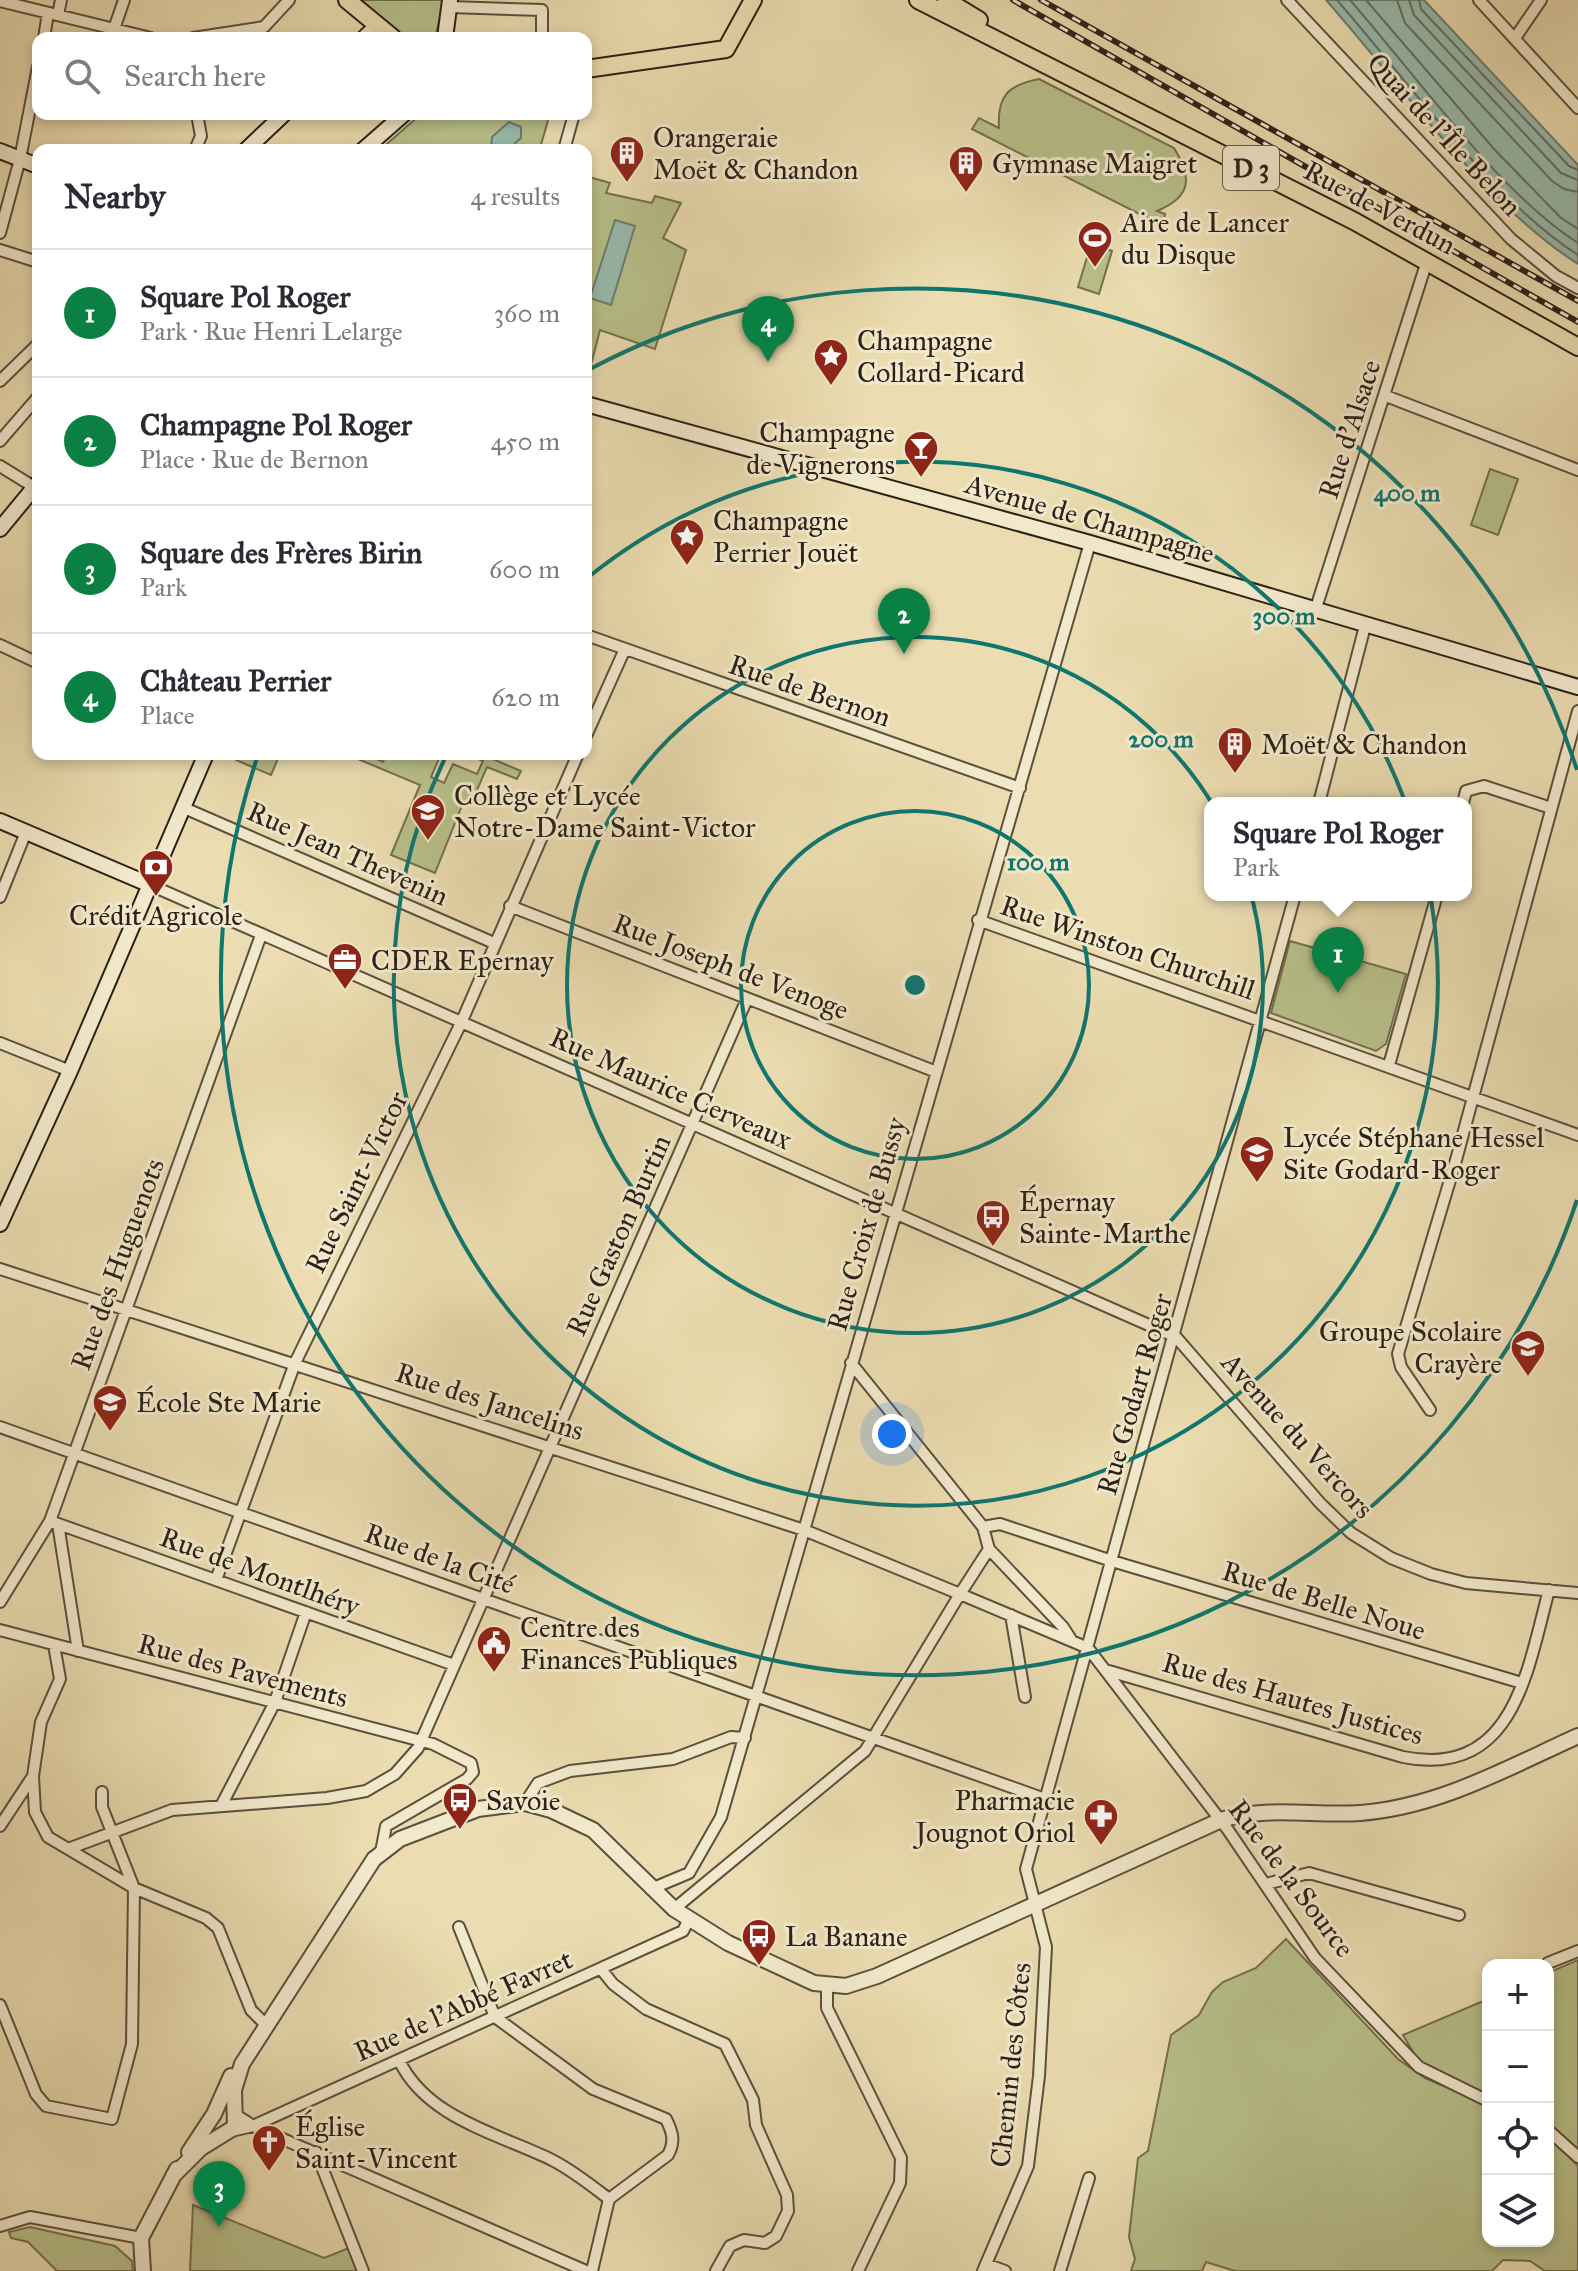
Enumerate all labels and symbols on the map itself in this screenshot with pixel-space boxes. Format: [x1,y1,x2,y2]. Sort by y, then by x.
street label: Quai de l'Île Belon [1360,45,1529,223]
place label: Orangeraie Moët & Chandon [653,120,858,187]
building icon: Orangeraie Moët & Chandon [608,134,646,184]
building icon: Gymnase Maigret [947,144,985,194]
place label: Gymnase Maigret [992,146,1197,181]
road number: D 3 [1223,146,1279,190]
street label: Rue de Verdun [1298,153,1462,262]
place label: Aire de Lancer du Disque [1120,205,1289,272]
sports icon: Aire de Lancer du Disque [1076,219,1114,269]
pin: 4 [742,296,794,362]
place label: Champagne Collard-Picard [857,323,1025,390]
place icon: Champagne Collard-Picard [812,337,850,387]
street label: Rue d'Alsace [1311,355,1388,503]
place label: Champagne de Vignerons [746,415,895,482]
bar icon: Champagne de Vignerons [902,429,940,479]
street label: Avenue de Champagne [960,466,1218,571]
text: 400 m [1374,478,1441,508]
place label: Champagne Perrier Jouët [713,503,858,570]
place icon: Champagne Perrier Jouët [668,517,706,567]
pin: 2 [878,588,930,654]
text: 300 m [1253,601,1316,631]
street label: Rue de Bernon [724,646,895,735]
text: 200 m [1128,724,1194,754]
building icon: Moёt & Chandon [1216,725,1254,775]
place label: Moёt & Chandon [1261,727,1467,762]
place label: Collège et Lycée Notre-Dame Saint-Victor [454,778,756,845]
school or university icon: Collège et Lycée Notre-Dame Saint-Victor [409,792,447,842]
street label: Rue Jean Thevenin [242,793,454,913]
text: 100 m [1007,847,1070,877]
bank icon: Crédit Agricole [137,848,175,898]
street label: Rue Winston Churchill [996,887,1260,1008]
place label: Crédit Agricole [69,898,243,933]
street label: Rue Joseph de Venoge [608,905,854,1028]
pin: 1 [1312,927,1364,993]
office icon: CDER Epernay [326,941,364,991]
place label: CDER Epernay [371,943,554,978]
centre of rings [901,971,929,999]
street label: Rue Maurice Cerveaux [545,1019,798,1158]
street label: Rue Saint-Victor [297,1085,416,1279]
street label: Rue Croix de Bussy [819,1112,914,1335]
place label: Lycée Stéphane Hessel Site Godard-Roger [1283,1120,1545,1187]
street label: Rue Gaston Burtin [558,1129,679,1341]
school or university icon: Lycée Stéphane Hessel Site Godard-Roger [1238,1134,1276,1184]
street label: Rue des Huguenots [63,1154,172,1375]
place label: Épernay Sainte-Marthe [1019,1184,1191,1251]
bus stop icon: Épernay Sainte-Marthe [974,1198,1012,1248]
street label: Rue Godart Roger [1089,1289,1180,1499]
place label: Groupe Scolaire Crayère [1319,1314,1502,1381]
school or university icon: Groupe Scolaire Crayère [1509,1328,1547,1378]
street label: Avenue du Vercors [1213,1344,1381,1526]
street label: Rue des Jancelins [391,1355,588,1448]
school or university icon: École Ste Marie [91,1383,129,1433]
place label: École Ste Marie [136,1385,321,1420]
your location [872,1414,912,1454]
street label: Rue de la Cité [360,1515,520,1602]
street label: Rue de Montlhéry [155,1519,365,1624]
street label: Rue de Belle Noue [1218,1553,1430,1648]
place label: Centre des Finances Publiques [520,1610,738,1677]
public building icon: Centre des Finances Publiques [475,1624,513,1674]
street label: Rue des Pavements [134,1626,352,1715]
street label: Rue des Hautes Justices [1158,1644,1427,1752]
bus stop icon: Savoie [441,1781,479,1831]
place label: Savoie [486,1783,560,1818]
place label: Pharmacie Jougnot Oriol [912,1783,1075,1850]
street label: Rue de la Source [1221,1793,1362,1964]
pharmacy icon: Pharmacie Jougnot Oriol [1082,1797,1120,1847]
bus stop icon: La Banane [740,1917,778,1967]
place label: La Banane [785,1919,908,1954]
street label: Rue de l'Abbé Favret [348,1942,578,2069]
street label: Chemin des Côtes [982,1961,1039,2169]
place label: Église Saint-Vincent [295,2109,458,2176]
church icon: Église Saint-Vincent [250,2123,288,2173]
pin: 3 [193,2161,245,2227]

